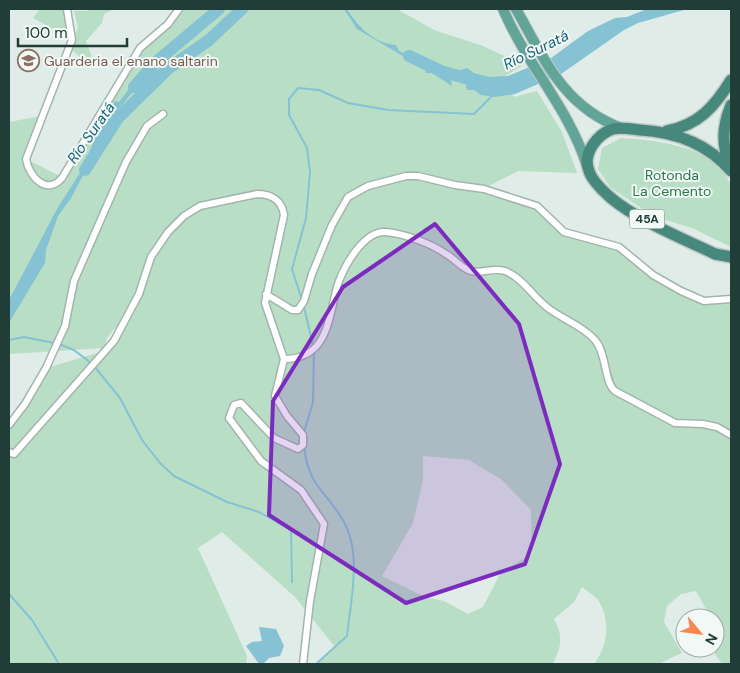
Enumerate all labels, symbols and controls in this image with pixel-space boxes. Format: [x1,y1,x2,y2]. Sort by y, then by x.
scale bar [18,15,126,47]
text: 100 m [25,23,68,43]
water label: Río Suratá [500,26,572,74]
school or university icon: Guarderia el enano saltarin [16,49,40,73]
place label: Guarderia el enano saltarin [44,52,218,70]
water label: Río Suratá [63,98,119,168]
park label: Rotonda La Cemento [633,166,711,200]
road number: 45A [630,210,664,228]
north arrow [675,608,725,658]
text: N [701,630,722,648]

